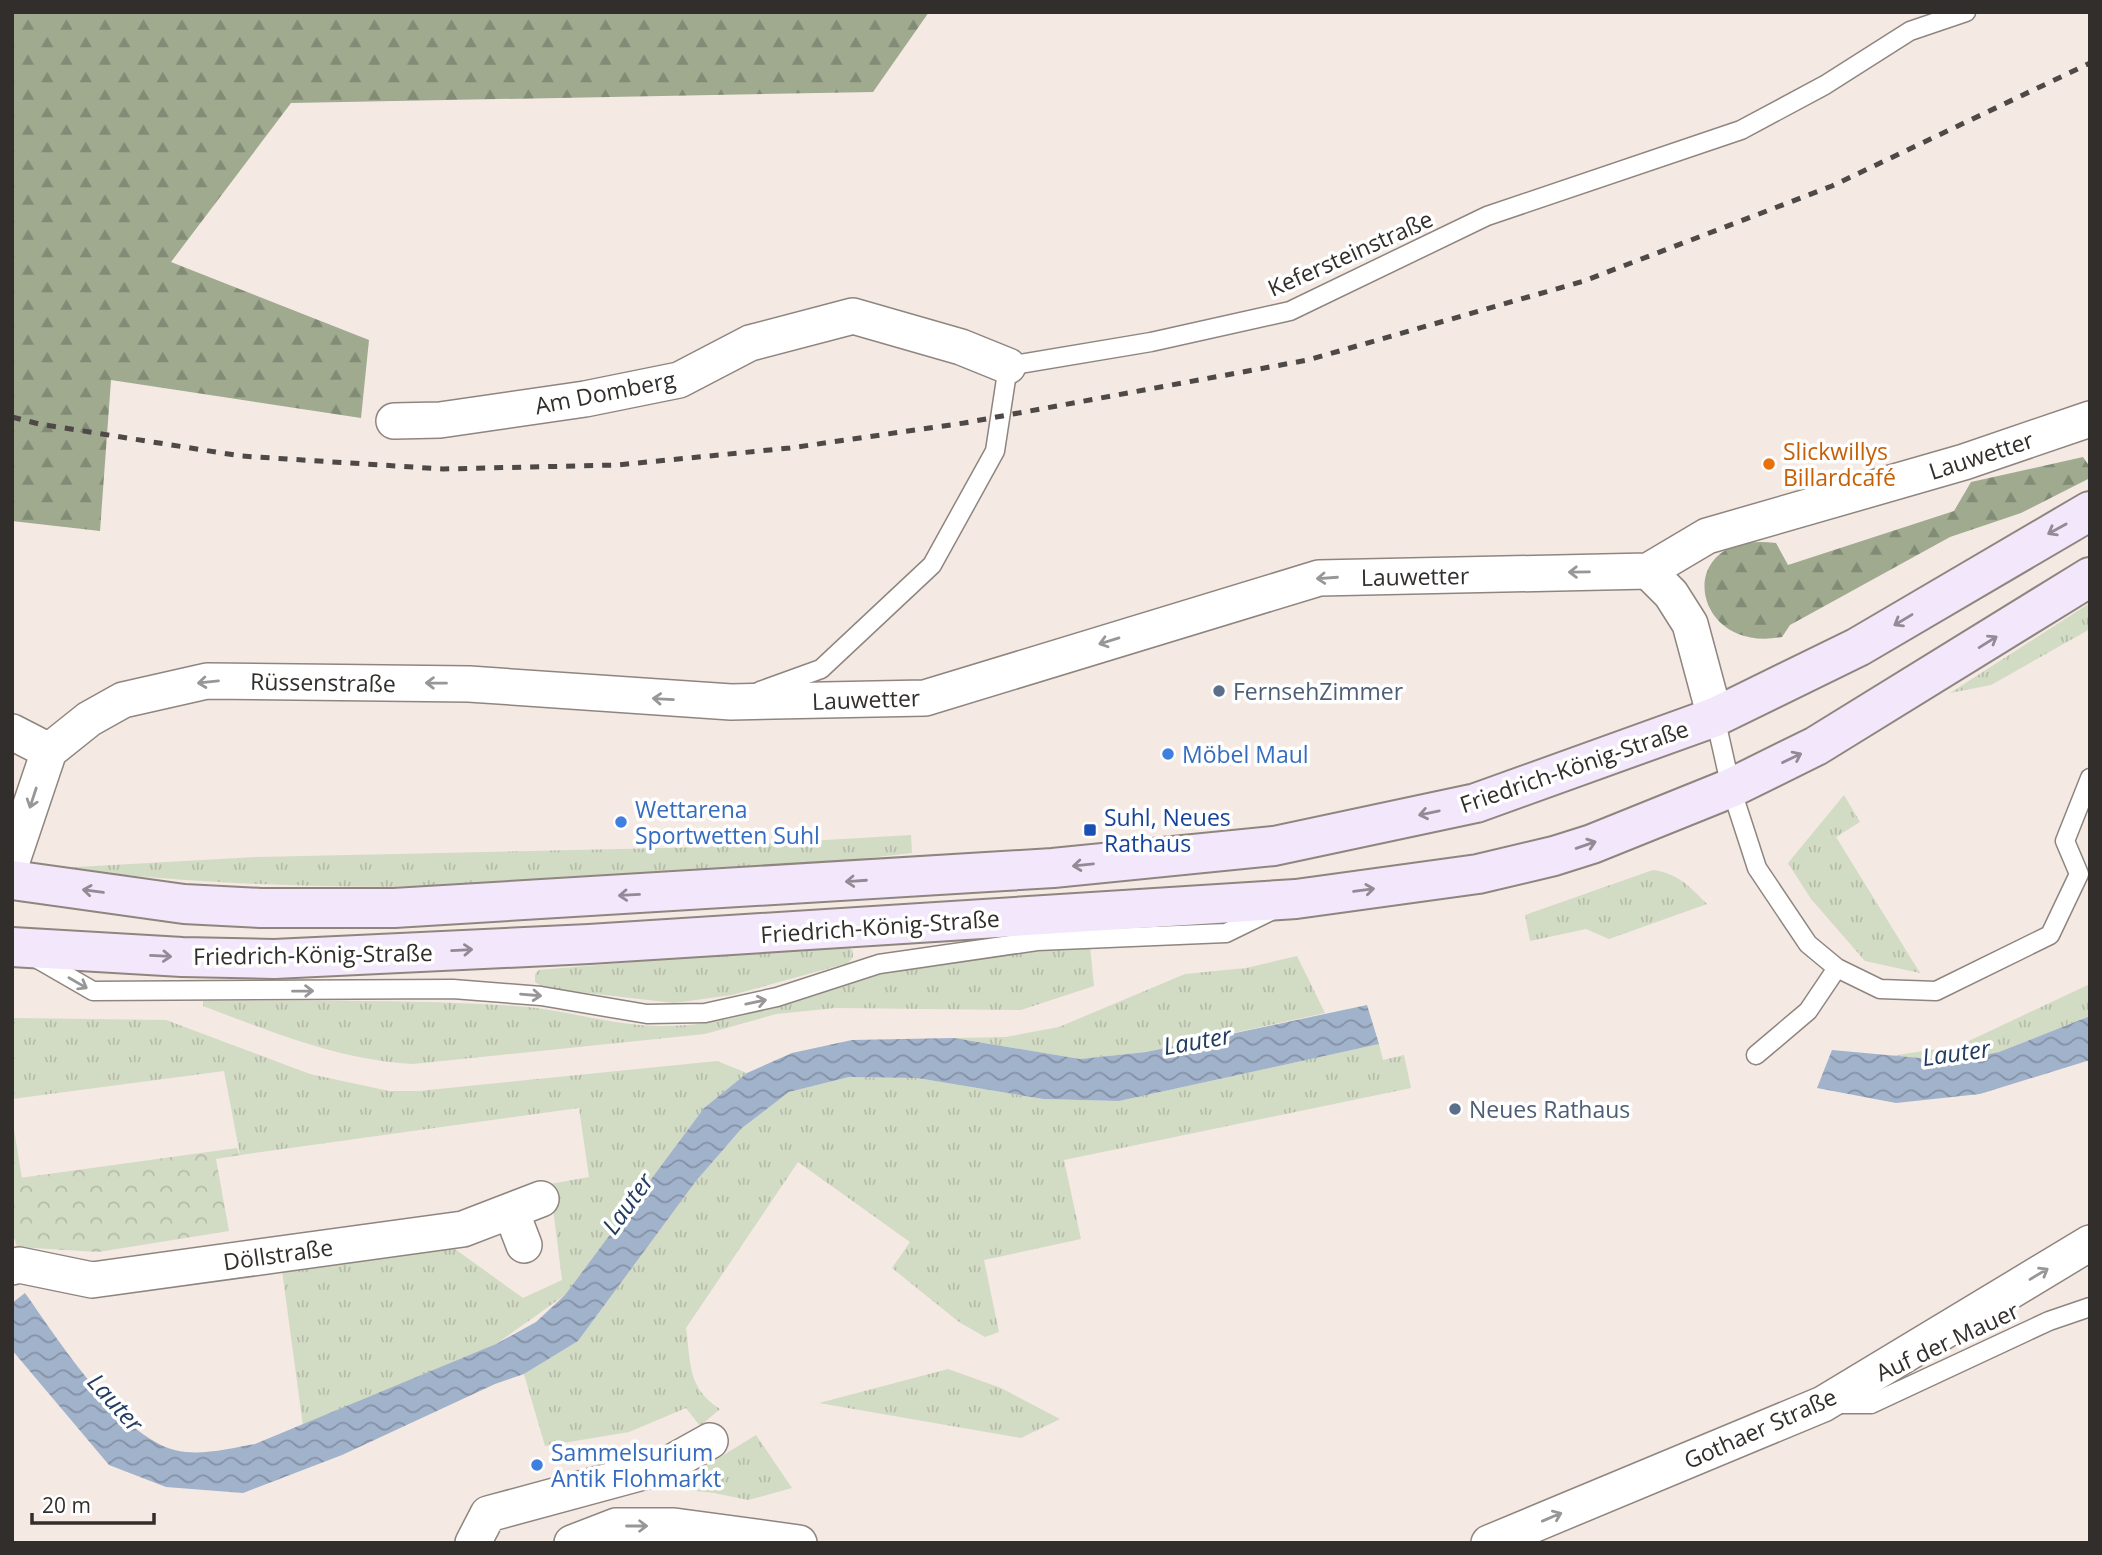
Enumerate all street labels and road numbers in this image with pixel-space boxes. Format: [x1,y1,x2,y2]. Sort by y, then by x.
street label: Kefersteinstraße [1262,202,1438,304]
street label: Am Domberg [532,363,678,421]
street label: Lauwetter [1925,423,2038,487]
street label: Lauwetter [1361,559,1470,593]
street label: Rüssenstraße [250,665,396,699]
street label: Lauwetter [811,681,921,717]
street label: Friedrich-König-Straße [1455,712,1693,820]
street label: Friedrich-König-Straße [759,902,1001,950]
street label: Friedrich-König-Straße [193,936,433,972]
street label: Döllstraße [221,1230,335,1278]
street label: Auf der Mauer [1870,1294,2024,1388]
street label: Gothaer Straße [1679,1380,1841,1476]

